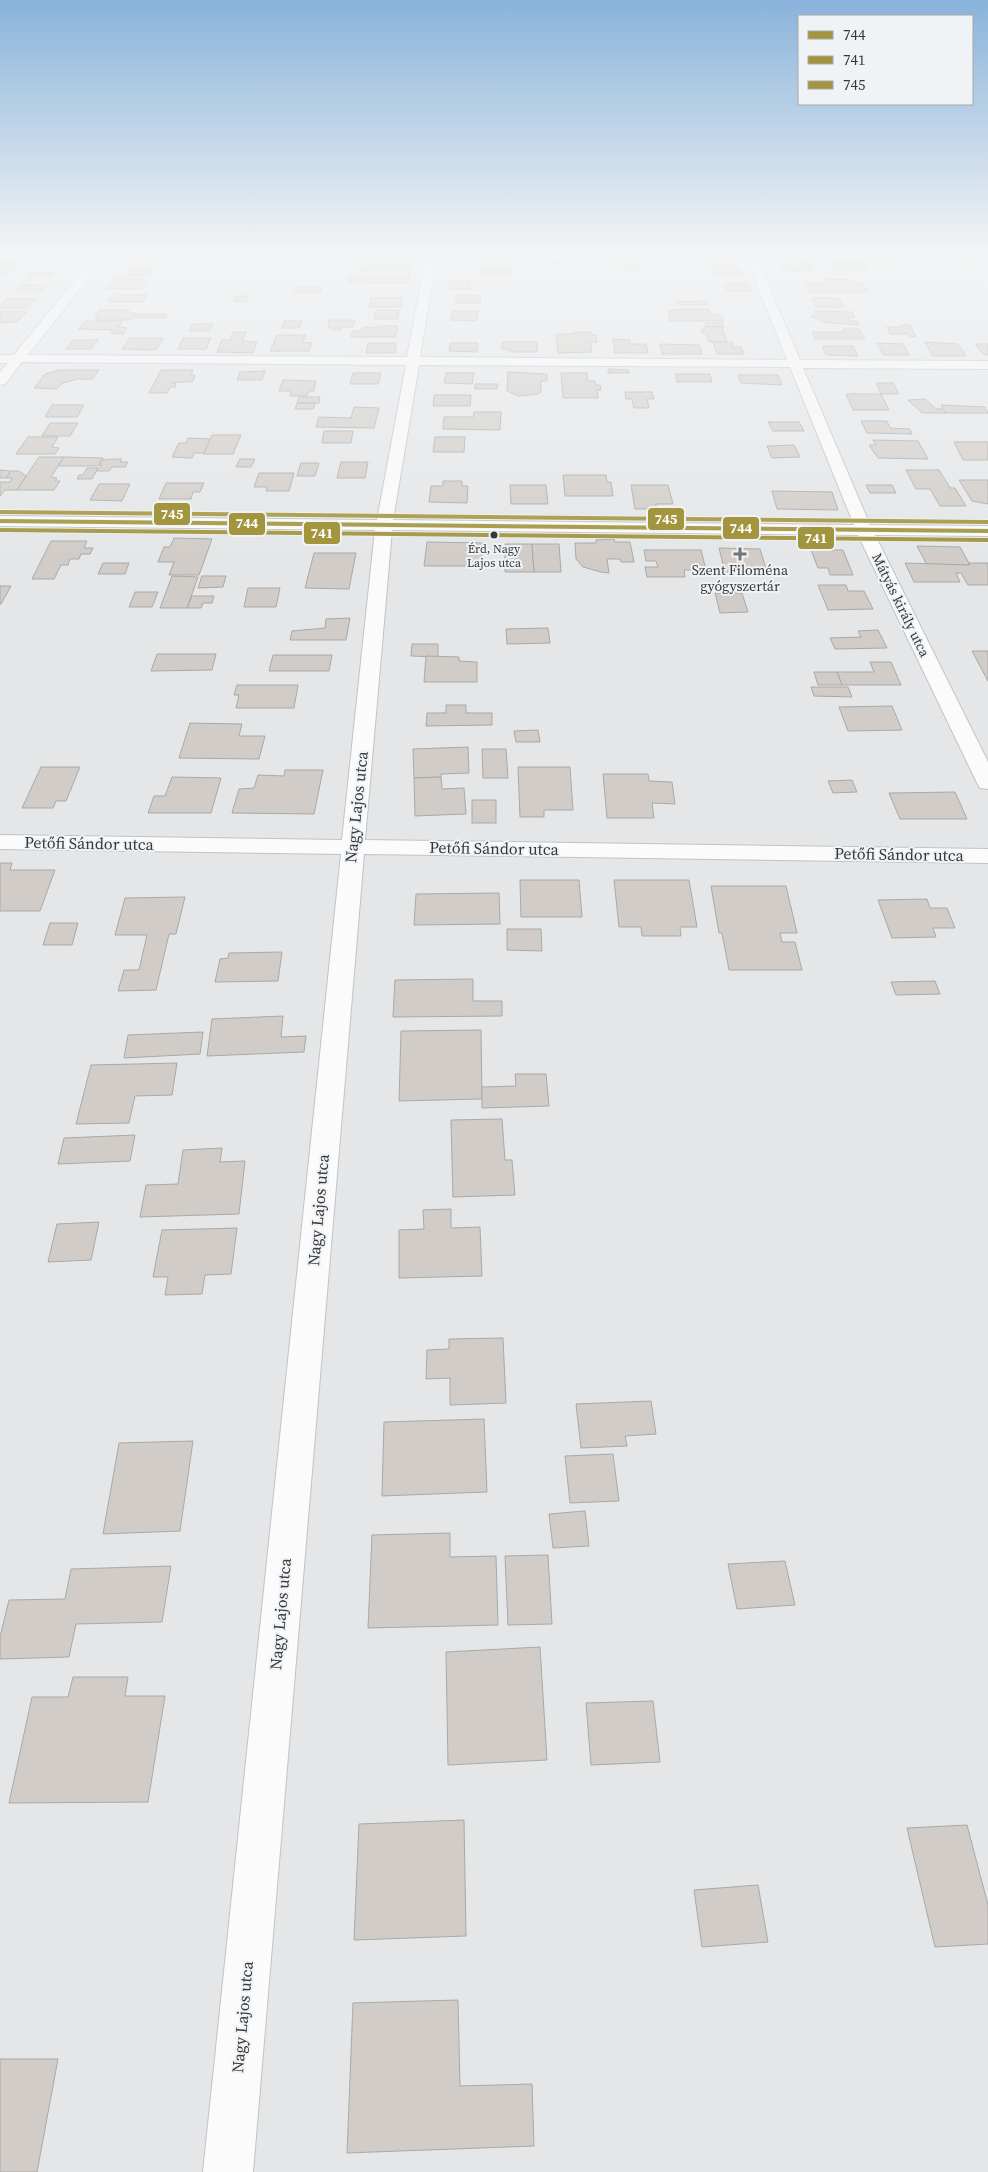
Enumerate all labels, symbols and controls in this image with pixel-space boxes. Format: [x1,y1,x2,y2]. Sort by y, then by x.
legend [798,15,973,105]
text: 744 [843,24,866,45]
text: 741 [843,49,866,70]
text: 745 [843,74,866,95]
line badge: 745 [153,502,191,526]
text: 745 [161,504,184,524]
line badge: 745 [647,507,685,531]
text: 745 [655,509,678,529]
line badge: 744 [228,512,266,536]
text: 744 [236,513,259,533]
line badge: 744 [722,516,760,540]
text: 744 [730,518,753,538]
line badge: 741 [303,521,341,545]
text: 741 [311,523,333,543]
line badge: 741 [797,526,835,550]
text: 741 [805,528,827,548]
marker: Érd, Nagy Lajos utca [489,530,499,540]
place label: Érd, Nagy Lajos utca [467,541,522,571]
marker: Szent Filoména gyógyszertár [734,548,746,560]
street label: Mátyás király utca [867,550,935,661]
place label: Szent Filoména gyógyszertár [692,560,789,596]
street label: Nagy Lajos utca [339,749,373,864]
street label: Petőfi Sándor utca [24,831,155,855]
street label: Petőfi Sándor utca [429,836,560,860]
street label: Petőfi Sándor utca [834,842,965,866]
street label: Nagy Lajos utca [302,1152,334,1267]
street label: Nagy Lajos utca [264,1556,296,1671]
street label: Nagy Lajos utca [226,1959,258,2074]

